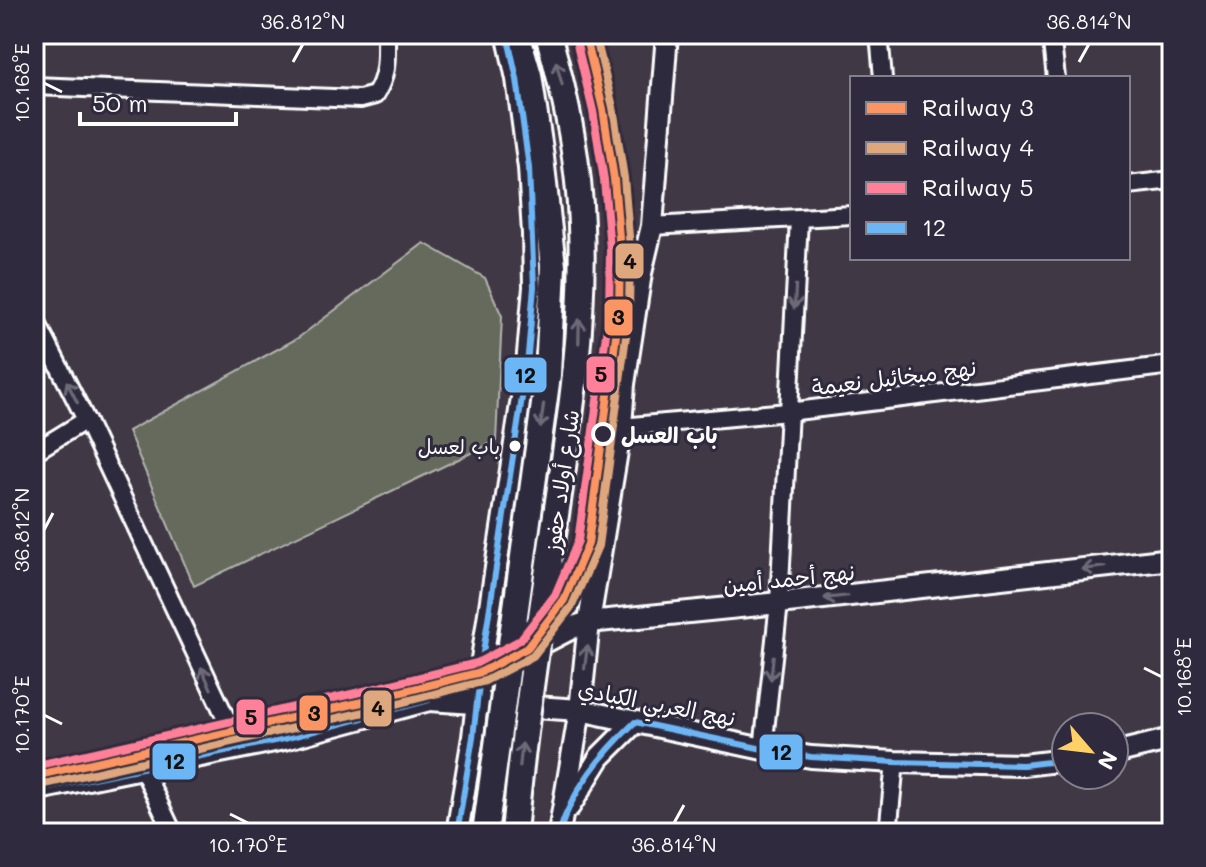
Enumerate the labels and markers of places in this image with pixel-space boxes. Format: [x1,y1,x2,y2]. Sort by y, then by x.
place label: باب العسل [621,420,718,449]
marker: باب العسل [592,423,614,445]
place label: باب لعسل [418,433,500,459]
marker: باب لعسل [507,438,523,454]

